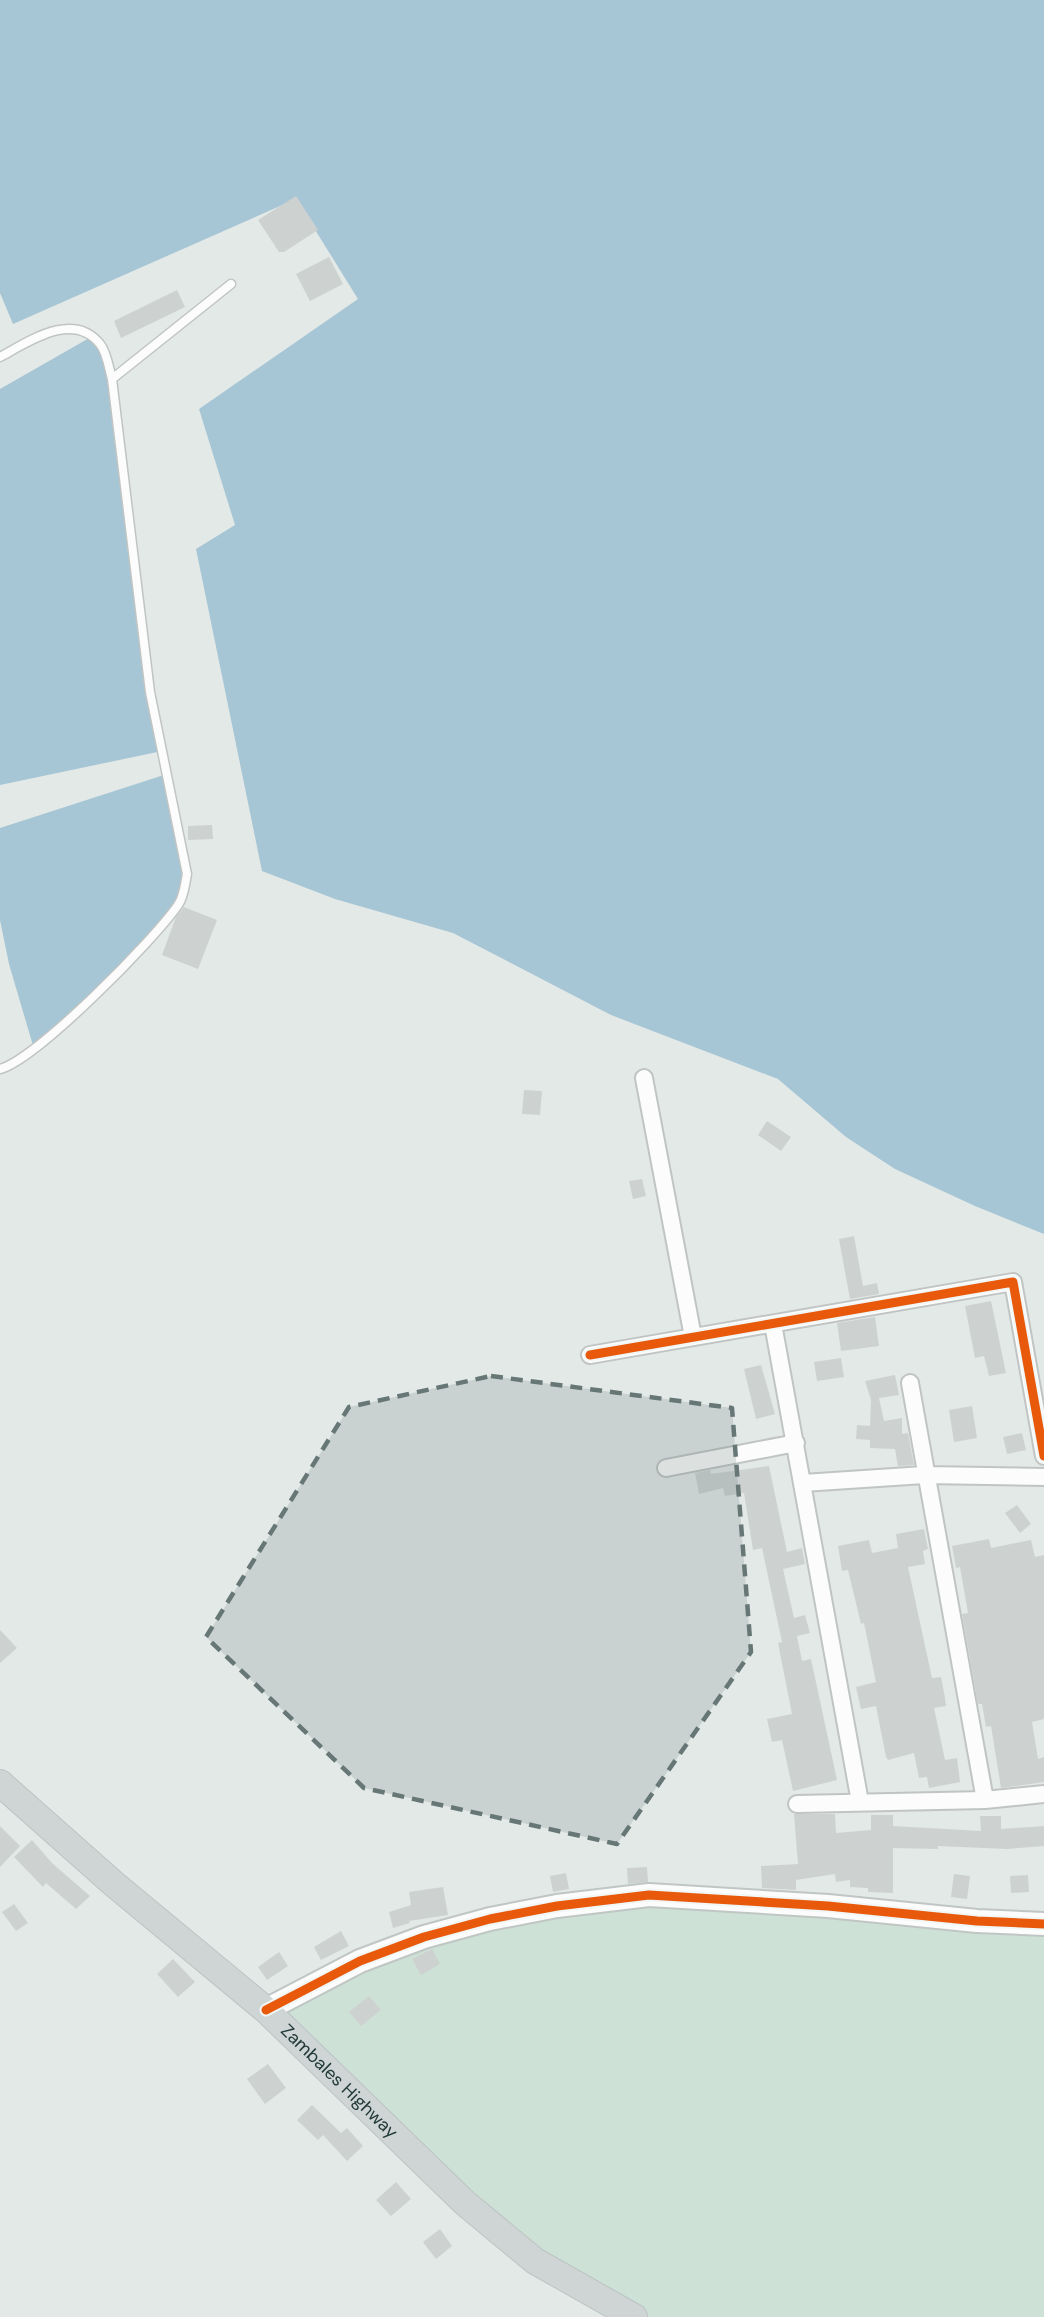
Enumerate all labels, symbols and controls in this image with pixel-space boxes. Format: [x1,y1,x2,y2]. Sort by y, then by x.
street label: Zambales Highway [276,2019,403,2144]

